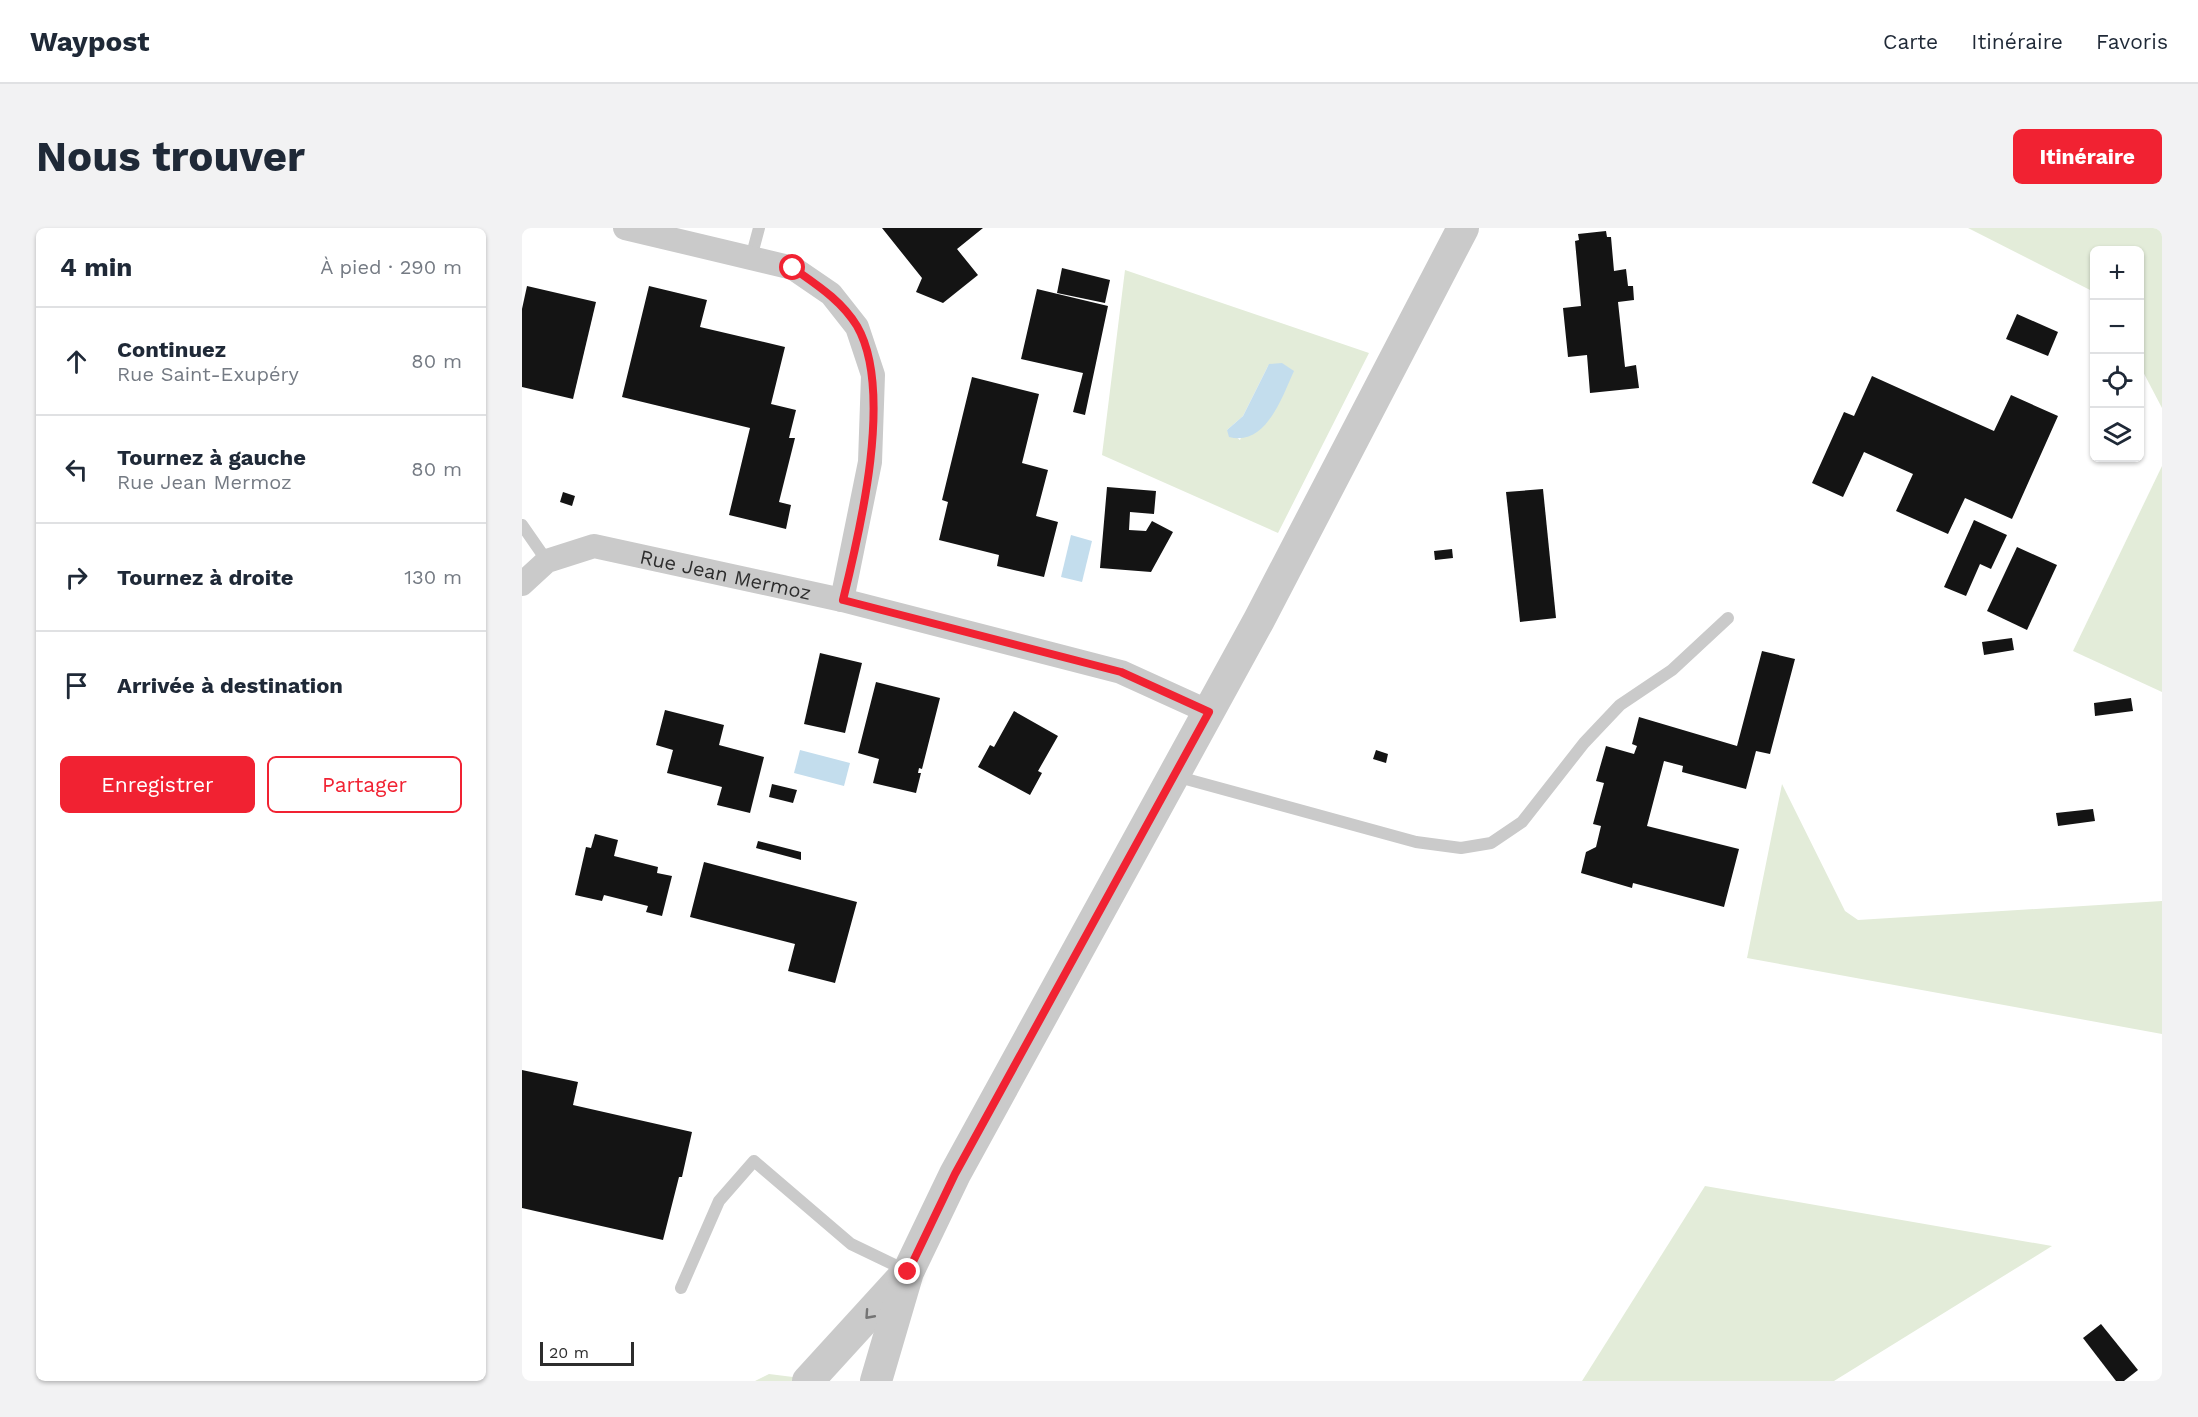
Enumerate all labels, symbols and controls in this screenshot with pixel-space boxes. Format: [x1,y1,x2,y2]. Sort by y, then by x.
text: Waypost [30,25,149,58]
text: Carte [1883,29,1938,54]
text: Itinéraire [1971,29,2063,54]
text: Favoris [2096,29,2168,54]
button: Itinéraire [2013,129,2162,184]
text: Nous trouver [36,132,305,181]
map controls [2090,246,2144,462]
button: + [2090,246,2144,300]
text: 4 min [60,252,132,282]
route start [779,254,805,280]
text: À pied · 290 m [320,255,462,279]
button: − [2090,300,2144,354]
text: Continuez [117,337,226,362]
icon: ahead [60,345,93,378]
text: 80 m [411,349,462,373]
button: locate [2090,354,2144,408]
text: Rue Saint-Exupéry [117,362,299,386]
button: layers [2090,408,2144,462]
text: Tournez à gauche [117,445,306,470]
icon: left [60,453,93,486]
text: 80 m [411,457,462,481]
text: Rue Jean Mermoz [117,470,292,494]
street label: Rue Jean Mermoz [638,544,814,605]
icon: right [60,561,93,594]
text: Tournez à droite [117,565,294,590]
text: 130 m [404,565,462,589]
icon: arrive [60,669,93,702]
text: Arrivée à destination [117,673,343,698]
button: Enregistrer [60,756,255,813]
button: Partager [267,756,462,813]
route end [894,1258,920,1284]
one-way arrow [865,1308,876,1319]
scale bar [540,1339,634,1366]
text: 20 m [549,1343,589,1362]

